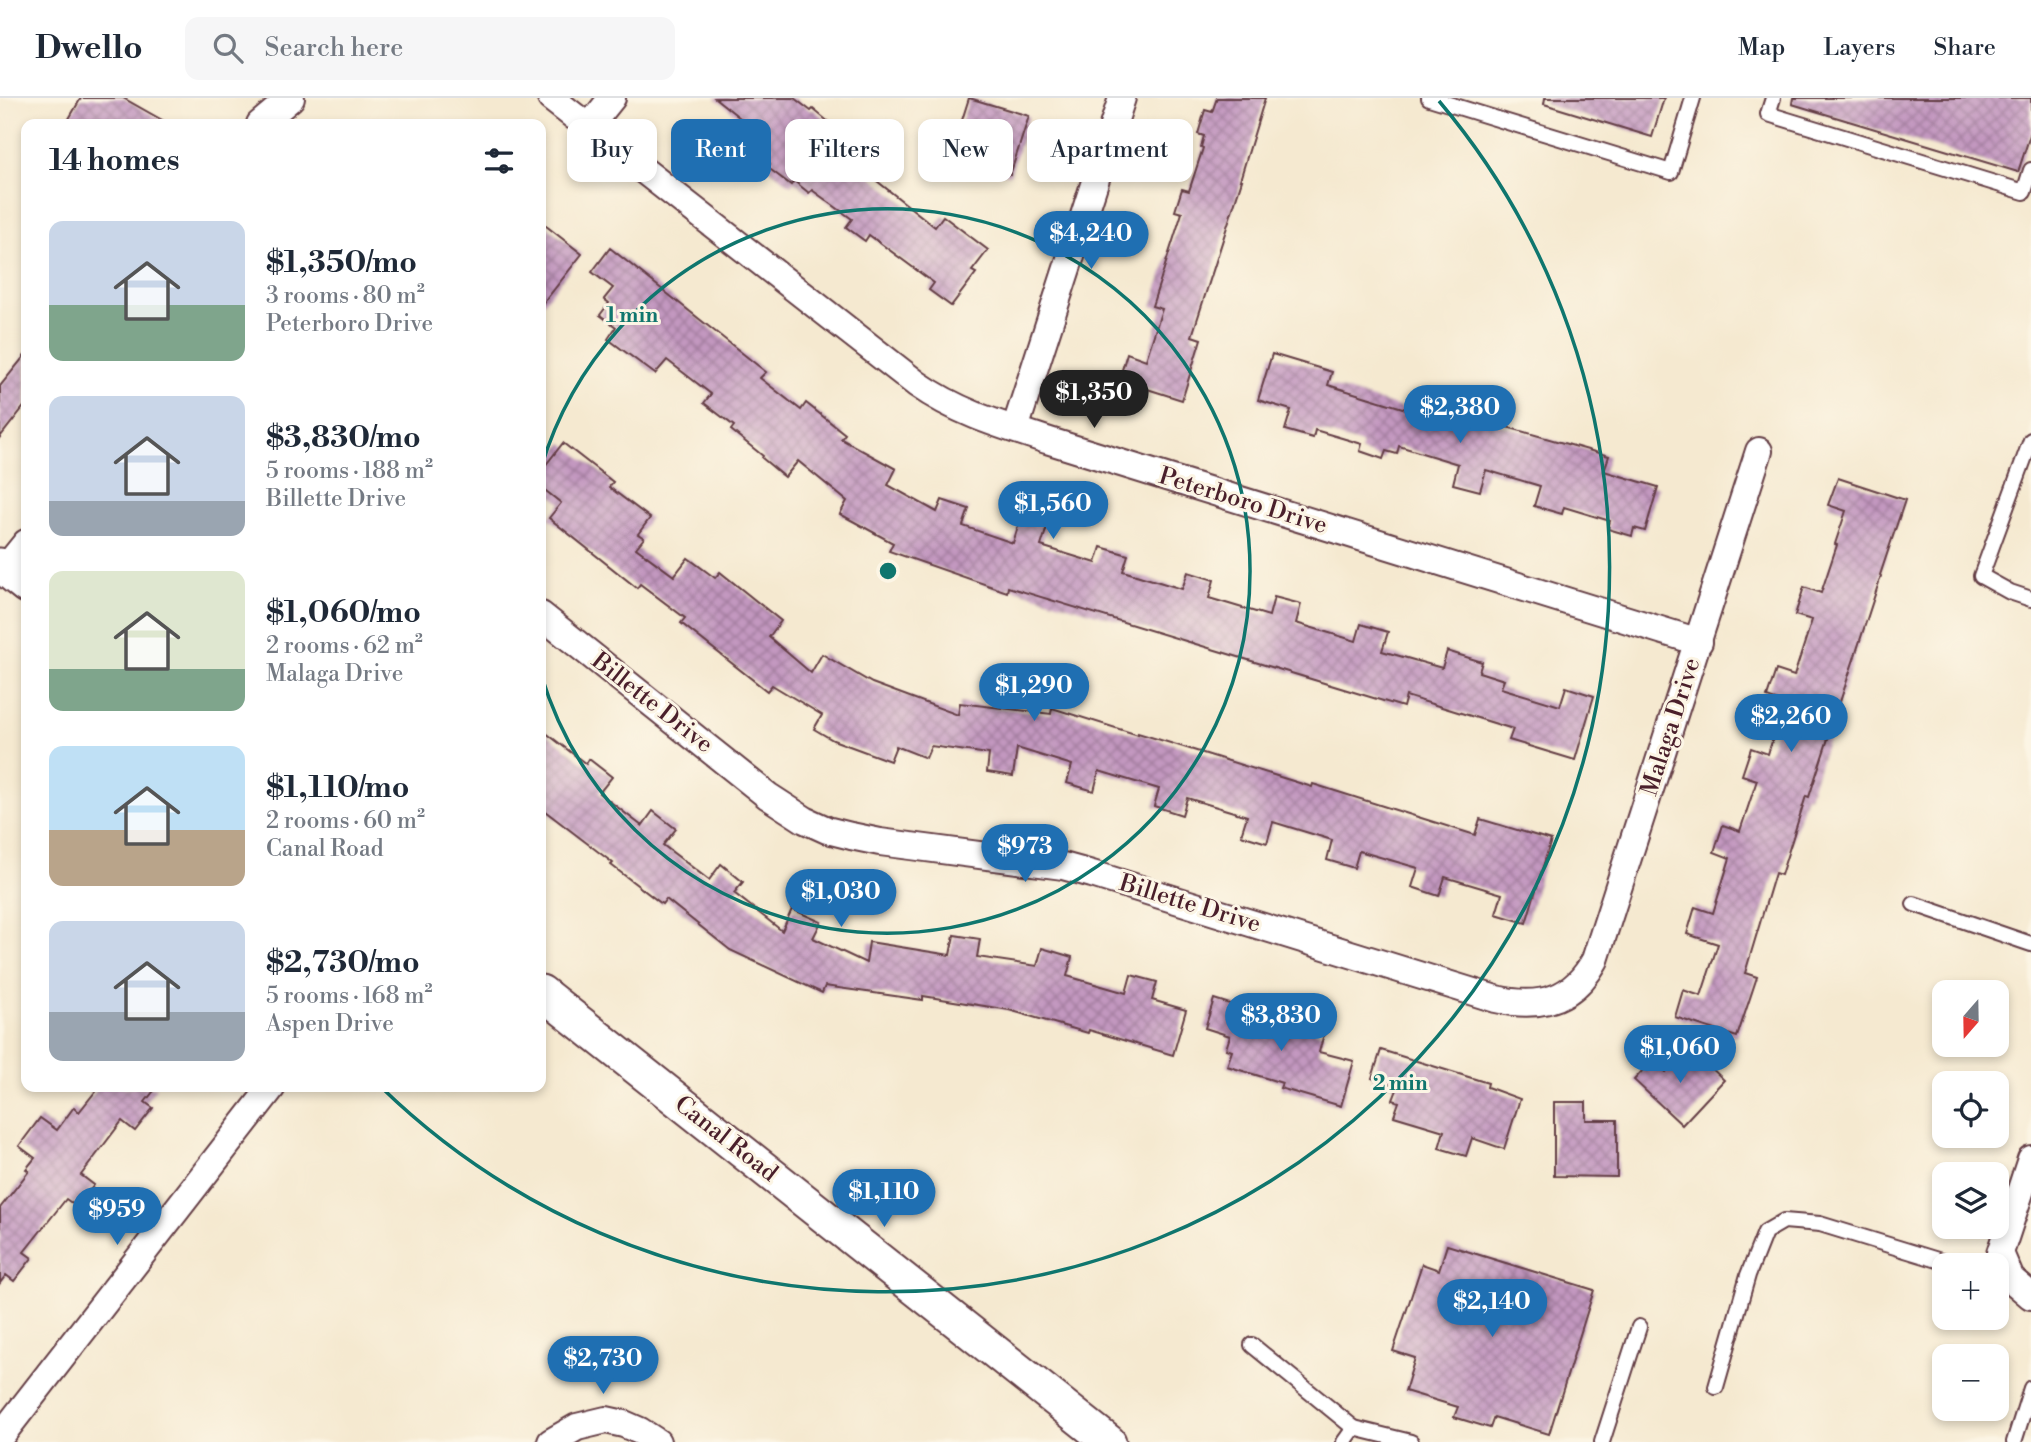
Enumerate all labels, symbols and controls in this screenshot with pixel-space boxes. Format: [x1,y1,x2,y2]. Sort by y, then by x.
search box [185,17,675,80]
text: Dwello [35,28,143,69]
icon: search [209,29,247,67]
text: Search here [265,32,403,64]
text: Map [1738,33,1785,63]
text: Layers [1823,33,1895,63]
text: Share [1933,33,1996,63]
chip: Buy [567,119,657,182]
chip: Rent [671,119,771,182]
chip: Filters [785,119,904,182]
chip: New [918,119,1013,182]
chip: Apartment [1027,119,1193,182]
text: 14 homes [49,142,180,180]
icon: filters [480,142,518,180]
pin: $4,240 [1034,212,1148,271]
text: $4,240 [1050,220,1132,248]
text: $1,350/mo [266,244,417,282]
icon: home [105,249,189,333]
text: 3 rooms · 80 m² [266,282,425,310]
text: 1 min [606,303,658,329]
text: Peterboro Drive [266,310,433,338]
pin: $1,350 [1037,370,1151,430]
text: $1,350 [1056,379,1132,407]
pin: $2,380 [1403,386,1517,445]
text: $2,380 [1420,394,1500,422]
text: $3,830/mo [266,419,421,457]
icon: home [105,424,189,508]
text: 5 rooms · 188 m² [266,457,433,485]
street label: Peterboro Drive [1155,461,1331,541]
pin: $1,560 [996,482,1110,541]
text: Billette Drive [266,485,406,513]
text: $1,560 [1014,490,1092,518]
centre of rings [876,559,900,583]
text: $1,060/mo [266,594,421,632]
icon: home [105,599,189,683]
text: 2 rooms · 62 m² [266,632,423,660]
street label: Billette Drive [584,646,719,760]
street label: Malaga Drive [1635,654,1707,800]
text: Malaga Drive [266,660,403,688]
pin: $1,290 [977,664,1091,723]
text: $1,290 [995,672,1073,700]
pin: $2,260 [1734,694,1848,754]
text: $2,260 [1751,703,1831,731]
text: $1,110/mo [266,769,409,807]
icon: home [105,774,189,858]
text: 2 rooms · 60 m² [266,807,425,835]
pin: $973 [984,824,1066,884]
text: $973 [997,833,1053,861]
text: Canal Road [266,835,384,863]
street label: Billette Drive [1115,868,1264,940]
pin: $1,030 [784,870,898,929]
text: $1,030 [801,878,881,906]
text: $2,730/mo [266,944,420,982]
icon: home [105,949,189,1033]
north arrow [1932,980,2009,1057]
map controls [1932,980,2009,1421]
text: 5 rooms · 168 m² [266,982,433,1010]
pin: $3,830 [1224,993,1338,1053]
text: $3,830 [1241,1002,1321,1030]
text: Aspen Drive [266,1010,394,1038]
pin: $1,060 [1623,1026,1737,1085]
text: $1,060 [1640,1034,1720,1062]
text: 2 min [1372,1071,1428,1097]
button: locate [1932,1071,2009,1148]
street label: Canal Road [668,1089,784,1189]
button: layers [1932,1162,2009,1239]
pin: $1,110 [827,1170,941,1229]
text: $1,110 [848,1178,920,1206]
pin: $959 [76,1188,158,1247]
text: $959 [89,1196,145,1224]
button: + [1932,1253,2009,1330]
pin: $2,140 [1435,1280,1549,1339]
text: $2,140 [1453,1288,1531,1316]
pin: $2,730 [546,1336,660,1396]
button: − [1932,1344,2009,1421]
text: $2,730 [564,1345,642,1373]

